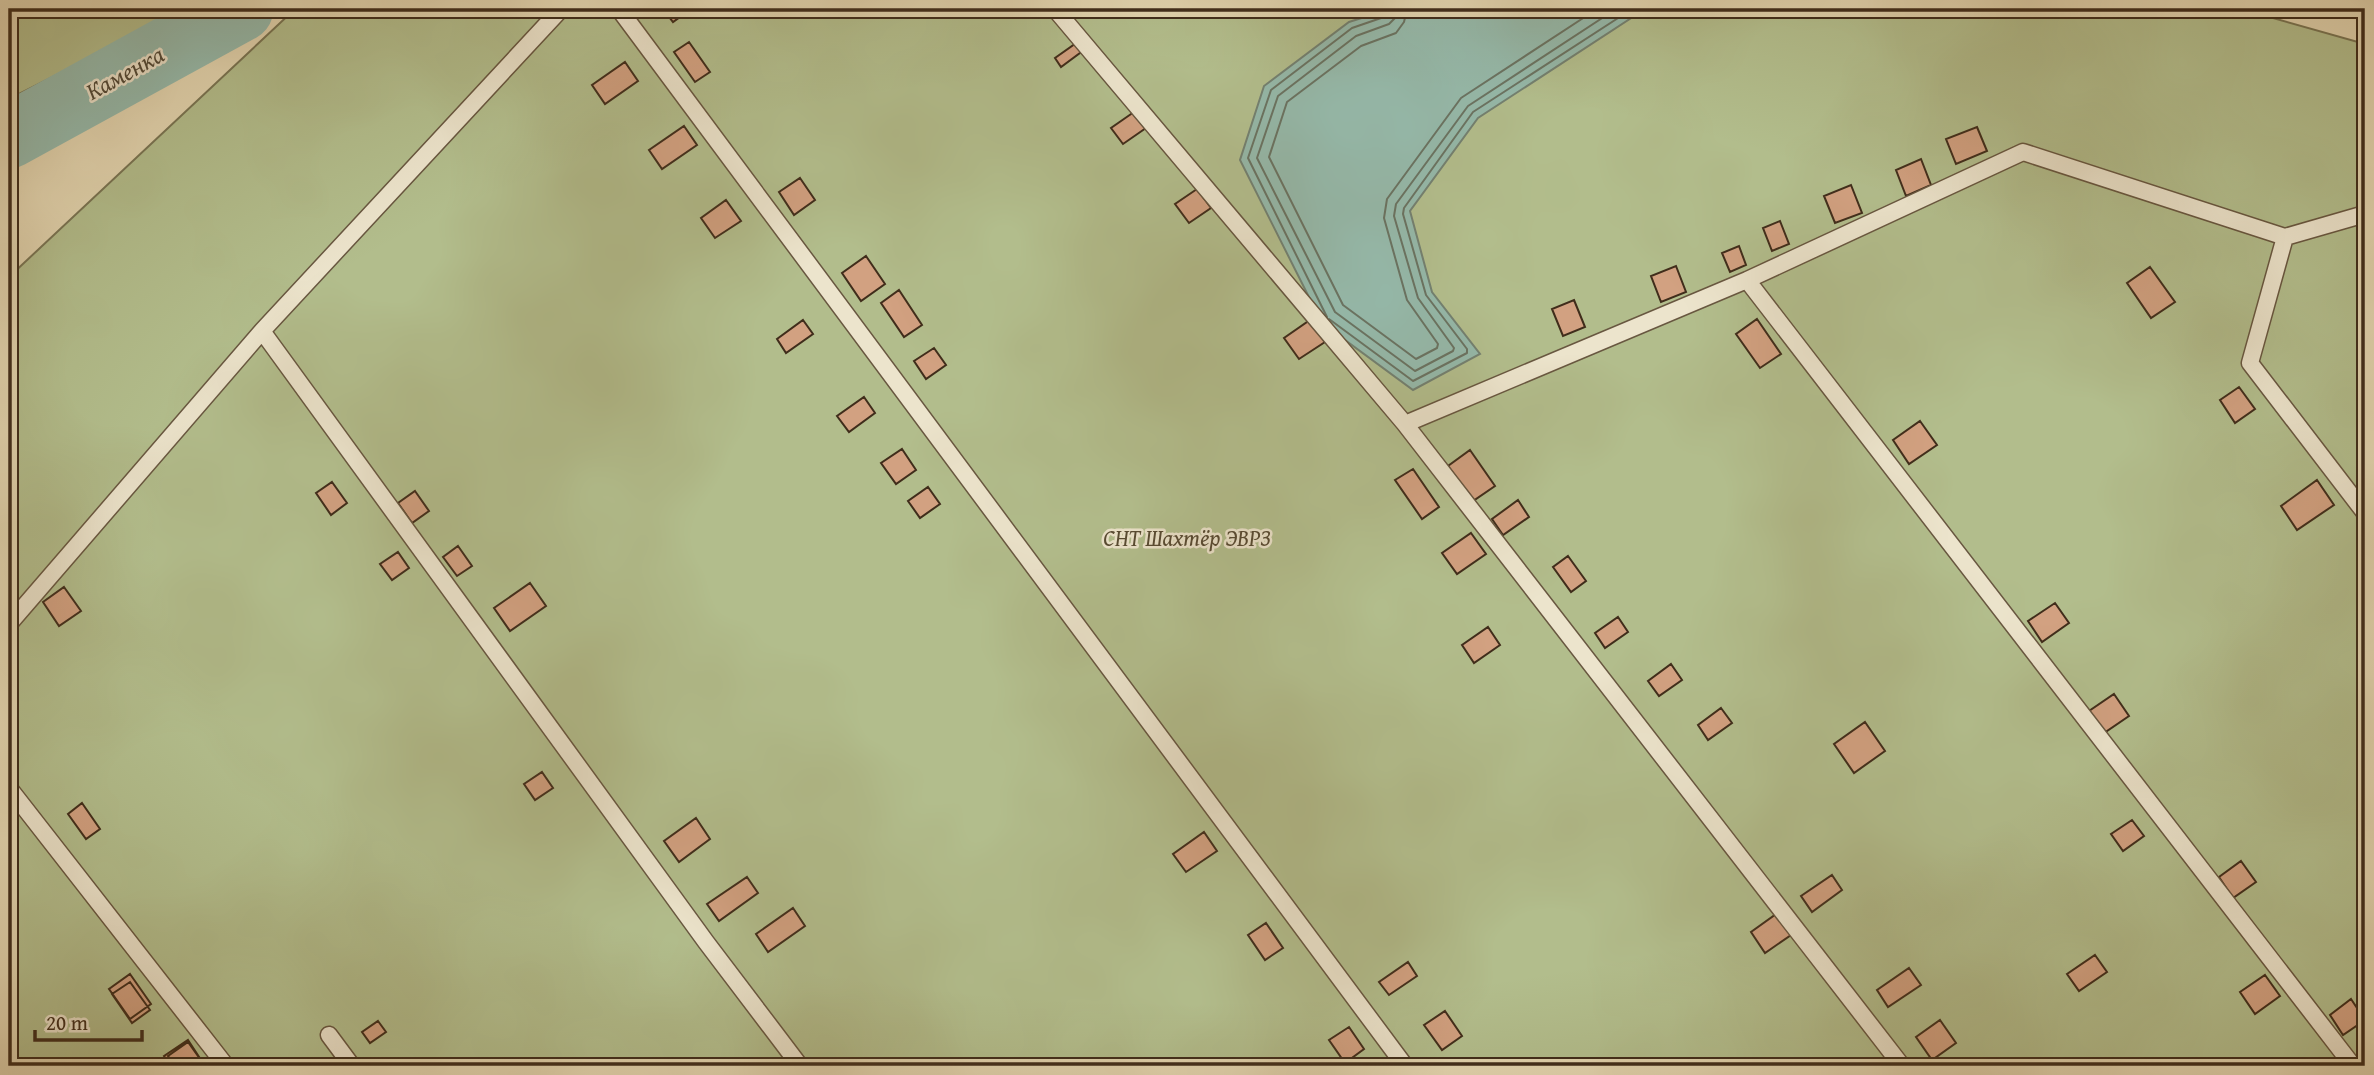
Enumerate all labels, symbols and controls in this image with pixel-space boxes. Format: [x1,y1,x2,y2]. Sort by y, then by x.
water label: Каменка [79,37,170,108]
park label: СНТ Шахтёр ЭВРЗ [1103,521,1271,554]
scale bar [35,998,142,1042]
text: 20 m [46,1007,88,1038]

